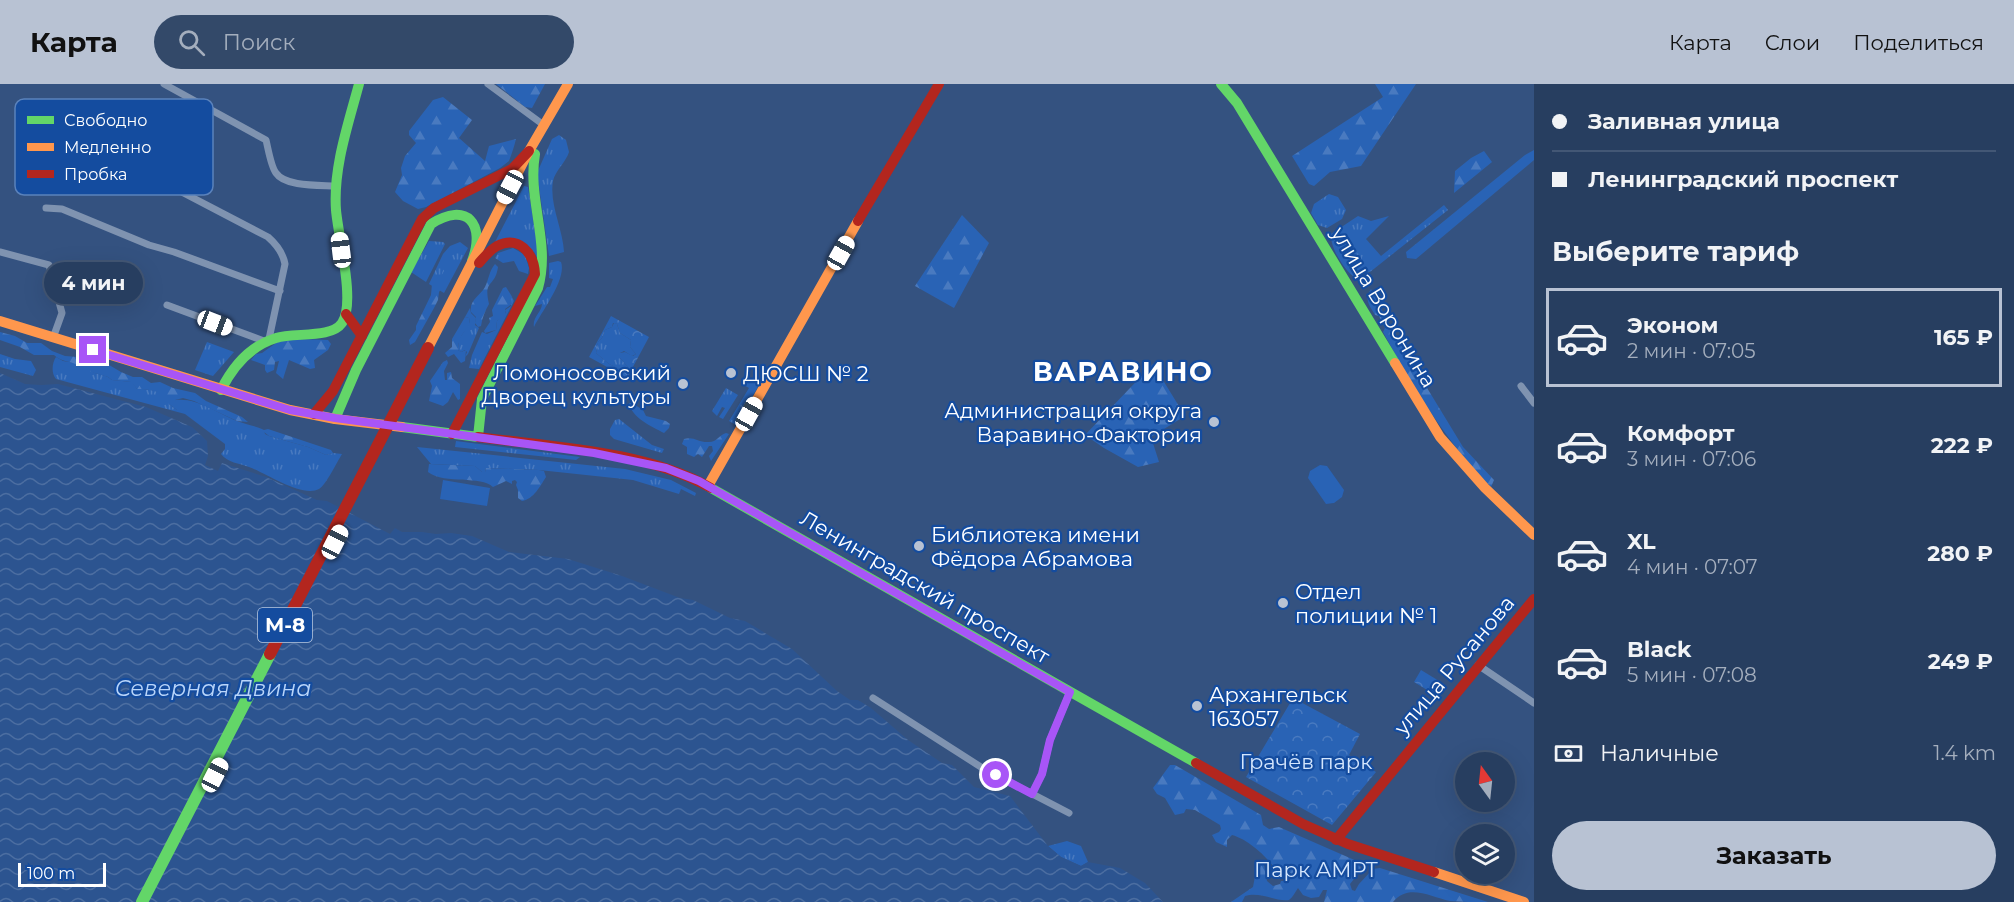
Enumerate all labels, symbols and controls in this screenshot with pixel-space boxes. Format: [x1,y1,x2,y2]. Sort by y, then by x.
search box [154,15,574,69]
text: Карта [30,25,118,59]
icon: search [175,26,208,59]
text: Поиск [223,29,295,56]
text: Карта [1669,30,1732,55]
text: Слои [1765,30,1820,55]
text: Поделиться [1853,30,1984,55]
legend [15,99,213,195]
text: Заливная улица [1588,108,1780,135]
text: Свободно [64,111,147,130]
text: Медленно [64,138,151,157]
text: Пробка [64,165,127,184]
text: Ленинградский проспект [1588,166,1898,193]
car [494,167,526,207]
street label: улица Воронина [1326,221,1442,392]
car [330,231,352,269]
car [824,233,858,273]
text: Выберите тариф [1552,235,1799,268]
callout: 4 мин [44,263,142,305]
text: 4 мин [62,271,125,295]
car [195,308,235,338]
icon: car [1555,311,1609,365]
text: Эконом [1627,312,1718,339]
text: 165 ₽ [1934,324,1993,351]
route end [79,336,106,363]
text: 2 мин · 07:05 [1627,339,1755,363]
district label: ВАРАВИНО [1033,355,1213,388]
place label: Ломоносовский Дворец культуры [481,360,671,409]
place label: ДЮСШ № 2 [743,361,869,386]
marker: ДЮСШ № 2 [724,366,738,380]
marker: Ломоносовский Дворец культуры [676,377,690,391]
car [732,394,766,434]
place label: Администрация округа Варавино-Фактория [944,398,1202,447]
marker: Администрация округа Варавино-Фактория [1207,415,1221,429]
icon: car [1555,419,1609,473]
text: Комфорт [1627,420,1735,447]
text: 222 ₽ [1931,432,1993,459]
text: 3 мин · 07:06 [1627,447,1756,471]
street label: Ленинградский проспект [796,505,1054,669]
car [319,522,351,562]
place label: Библиотека имени Фёдора Абрамова [931,522,1140,571]
icon: car [1555,527,1609,581]
text: XL [1627,528,1656,555]
marker: Библиотека имени Фёдора Абрамова [912,539,926,553]
text: 280 ₽ [1927,540,1993,567]
text: 4 мин · 07:07 [1627,555,1758,579]
place label: Отдел полиции № 1 [1295,579,1437,628]
street label: улица Русанова [1388,590,1519,740]
marker: Отдел полиции № 1 [1276,596,1290,610]
road number: М-8 [258,608,312,642]
icon: car [1555,635,1609,689]
text: Black [1627,636,1691,663]
text: 249 ₽ [1928,648,1993,675]
text: 5 мин · 07:08 [1627,663,1757,687]
water label: Северная Двина [115,675,311,702]
place label: Архангельск 163057 [1209,682,1347,731]
marker: Архангельск 163057 [1190,699,1204,713]
icon: cash [1552,737,1585,770]
text: Наличные [1600,740,1719,767]
text: 1.4 km [1933,741,1996,765]
park label: Грачёв парк [1240,749,1372,774]
north arrow [1455,752,1515,812]
map controls [1455,752,1515,884]
car [199,755,231,795]
route start [982,761,1009,788]
button: Заказать [1552,821,1996,890]
button: layers [1455,824,1515,884]
park label: Парк АМРТ [1254,857,1379,882]
scale bar [18,860,106,888]
text: 100 m [27,864,75,883]

